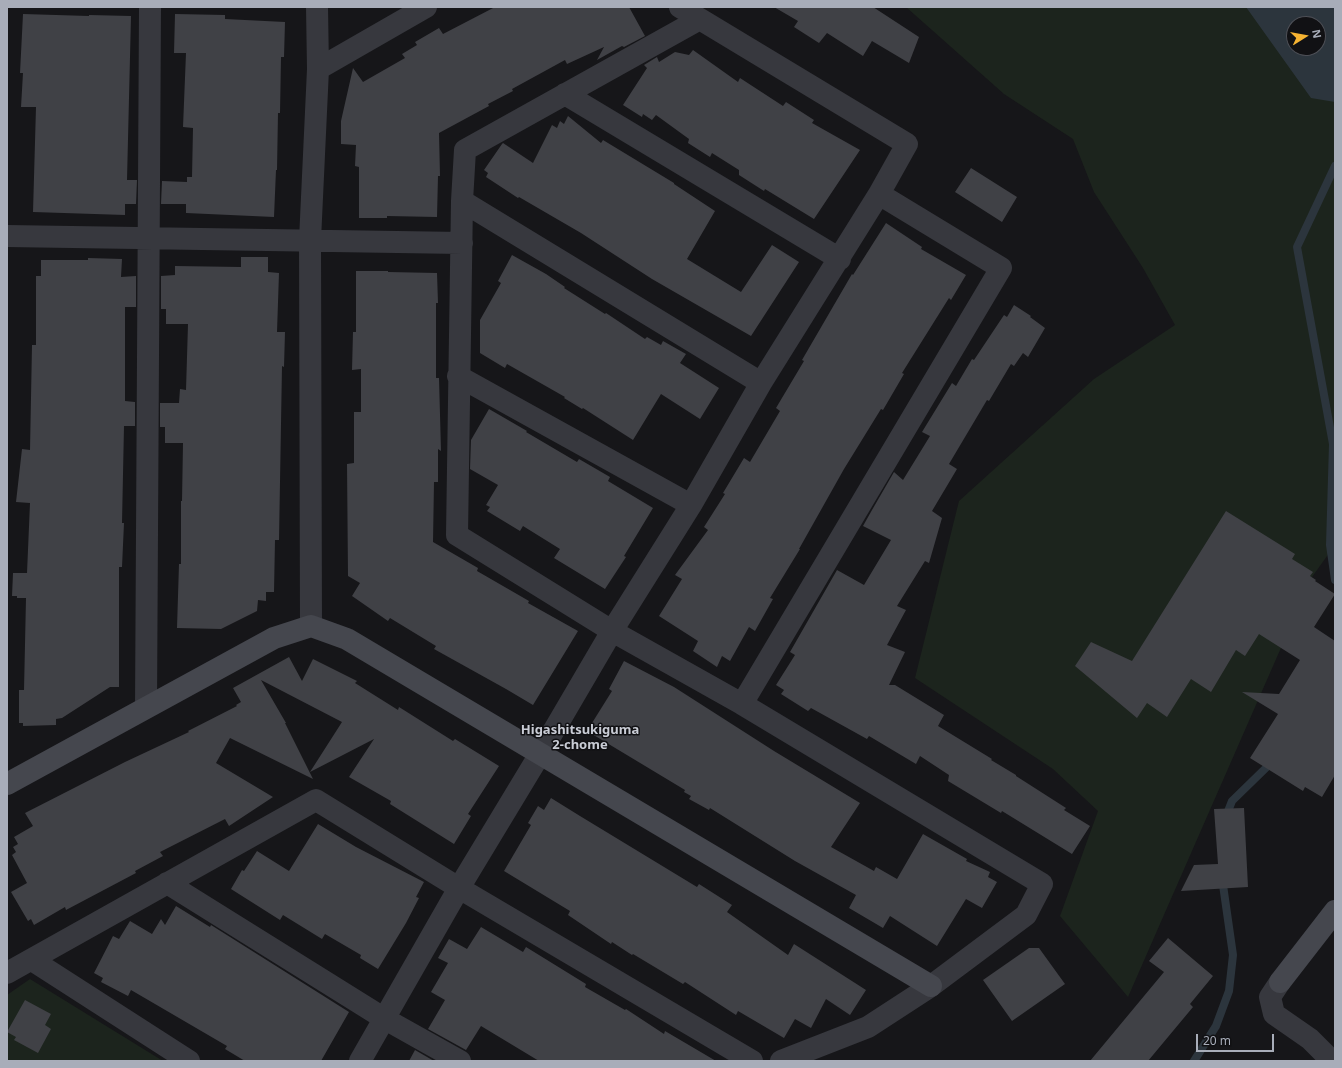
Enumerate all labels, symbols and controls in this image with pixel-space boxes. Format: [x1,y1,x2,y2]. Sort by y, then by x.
north arrow [1286,16,1326,56]
text: N [1309,28,1326,40]
district label: Higashitsukiguma 2-chome [521,722,639,753]
scale bar [1198,1026,1276,1052]
text: 20 m [1203,1032,1231,1049]

